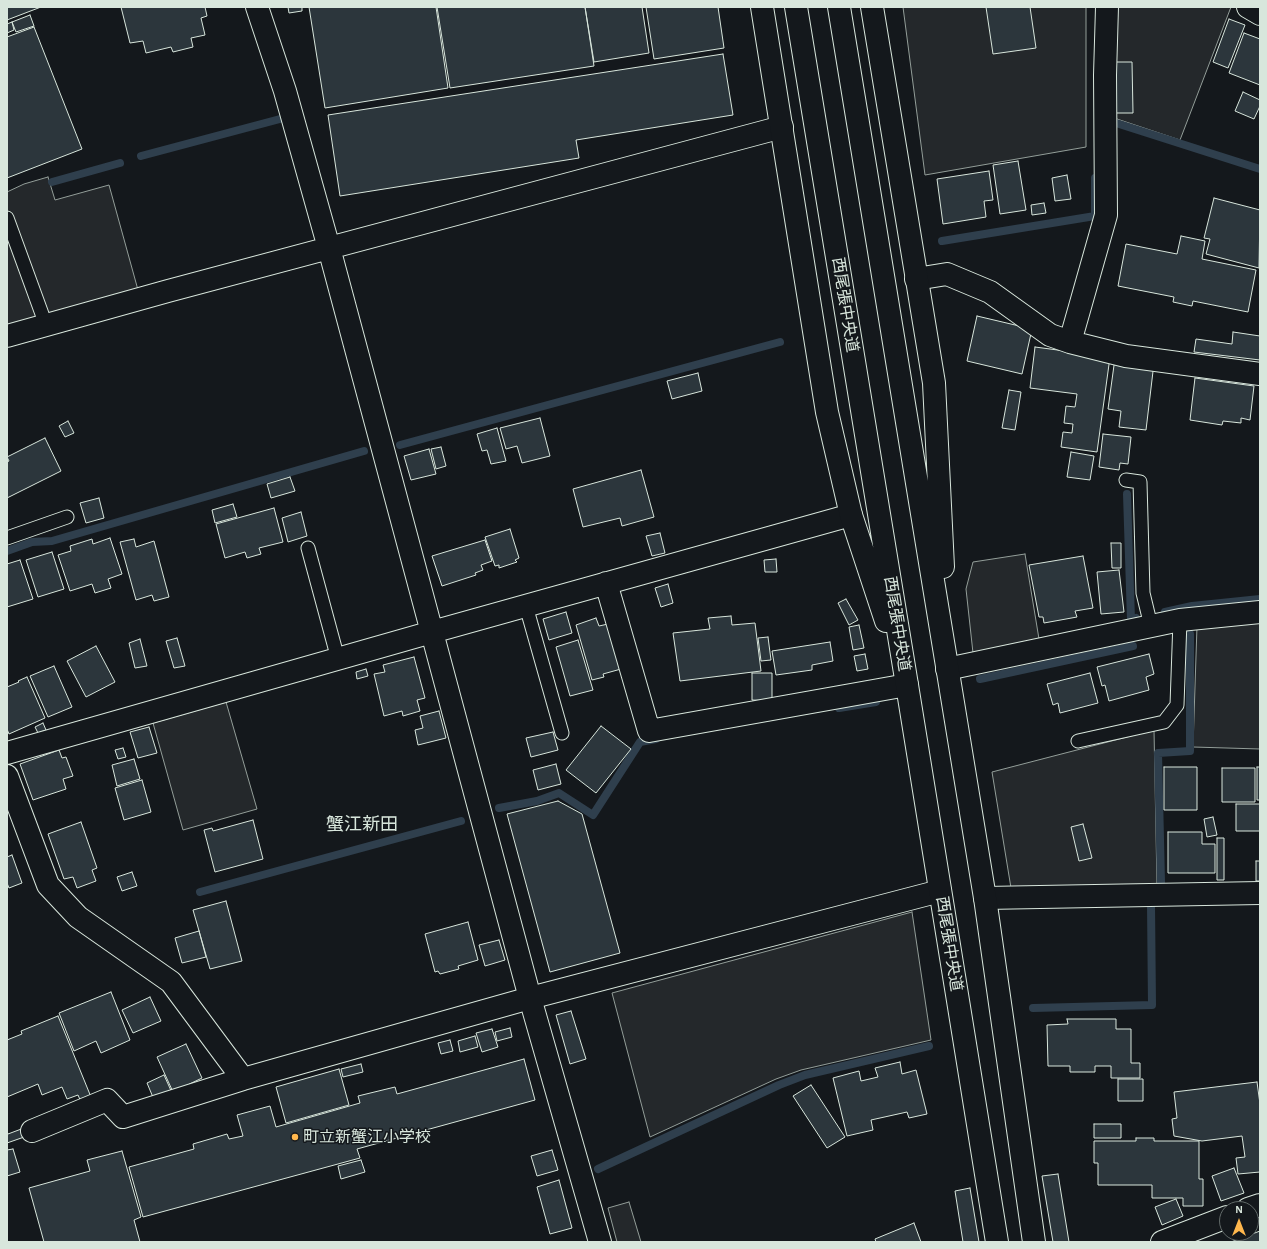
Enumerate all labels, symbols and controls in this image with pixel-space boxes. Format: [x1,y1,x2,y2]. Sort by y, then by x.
street label: 西尾張中央道 [828,256,862,354]
street label: 西尾張中央道 [880,575,914,673]
district label: 蟹江新田 [326,814,398,836]
street label: 西尾張中央道 [932,895,966,993]
place label: 町立新蟹江小学校 [303,1127,431,1147]
marker: 町立新蟹江小学校 [290,1132,300,1142]
north arrow [1219,1201,1259,1241]
text: N [1235,1204,1243,1215]

